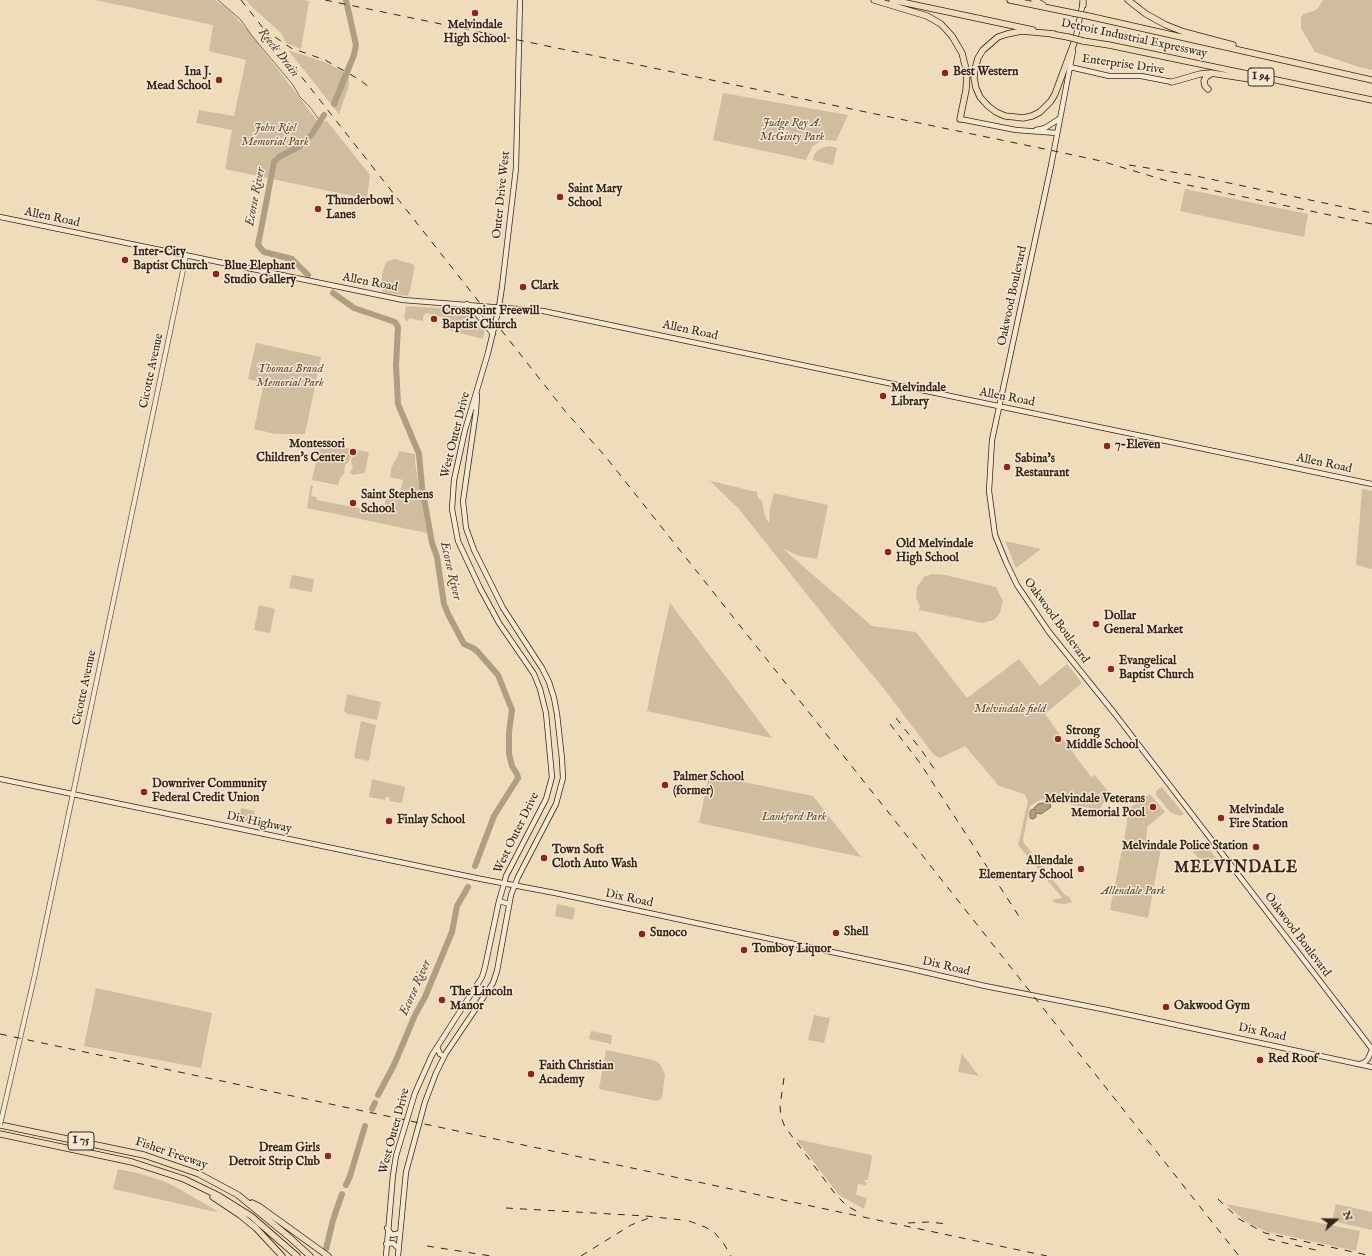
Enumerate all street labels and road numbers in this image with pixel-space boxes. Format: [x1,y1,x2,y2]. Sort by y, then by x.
street label: Detroit Industrial Expressway [1060,16,1208,62]
street label: Enterprise Drive [1081,52,1165,78]
road number: I 94 [1248,68,1274,86]
street label: Outer Drive West [490,150,514,240]
street label: Allen Road [23,205,81,231]
street label: Oakwood Boulevard [995,245,1031,347]
street label: Allen Road [341,271,399,295]
street label: Allen Road [661,318,719,344]
street label: Cicotte Avenue [137,332,167,410]
street label: Allen Road [978,386,1036,410]
street label: West Outer Drive [438,391,474,479]
street label: Allen Road [1295,451,1353,477]
street label: Oakwood Boulevard [1020,576,1092,666]
street label: Cicotte Avenue [70,649,100,727]
street label: West Outer Drive [491,790,543,876]
street label: Dix Highway [225,809,293,837]
street label: Dix Road [604,887,654,911]
street label: Oakwood Boulevard [1261,890,1333,980]
street label: Dix Road [921,955,971,979]
street label: Dix Road [1237,1021,1287,1045]
street label: West Outer Drive [377,1087,413,1175]
road number: I 75 [68,1132,94,1150]
street label: Fisher Freeway [133,1135,209,1173]

